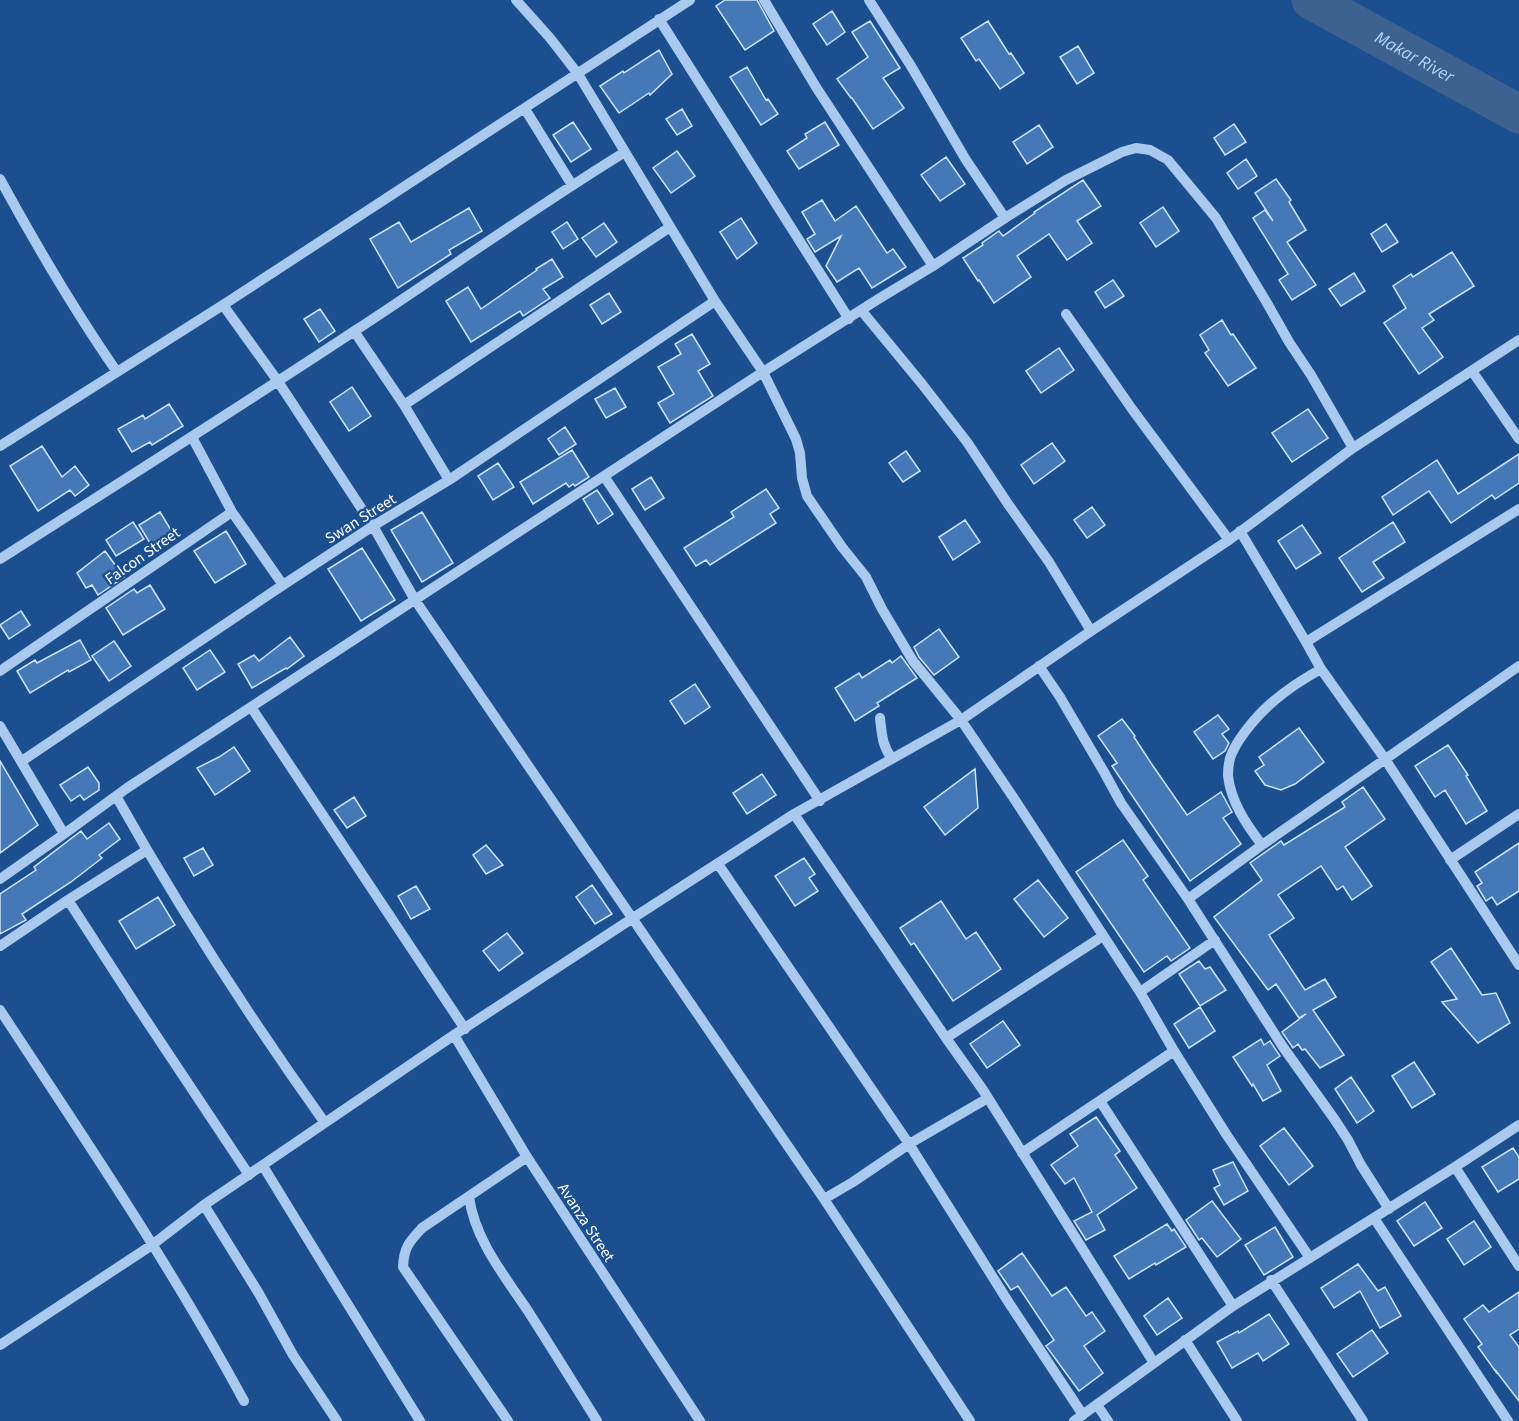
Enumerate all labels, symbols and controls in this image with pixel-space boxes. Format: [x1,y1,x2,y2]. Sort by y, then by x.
water label: Makar River [1370,25,1459,89]
street label: Swan Street [321,488,401,549]
street label: Falcon Street [101,521,185,590]
street label: Avanza Street [552,1179,620,1267]

